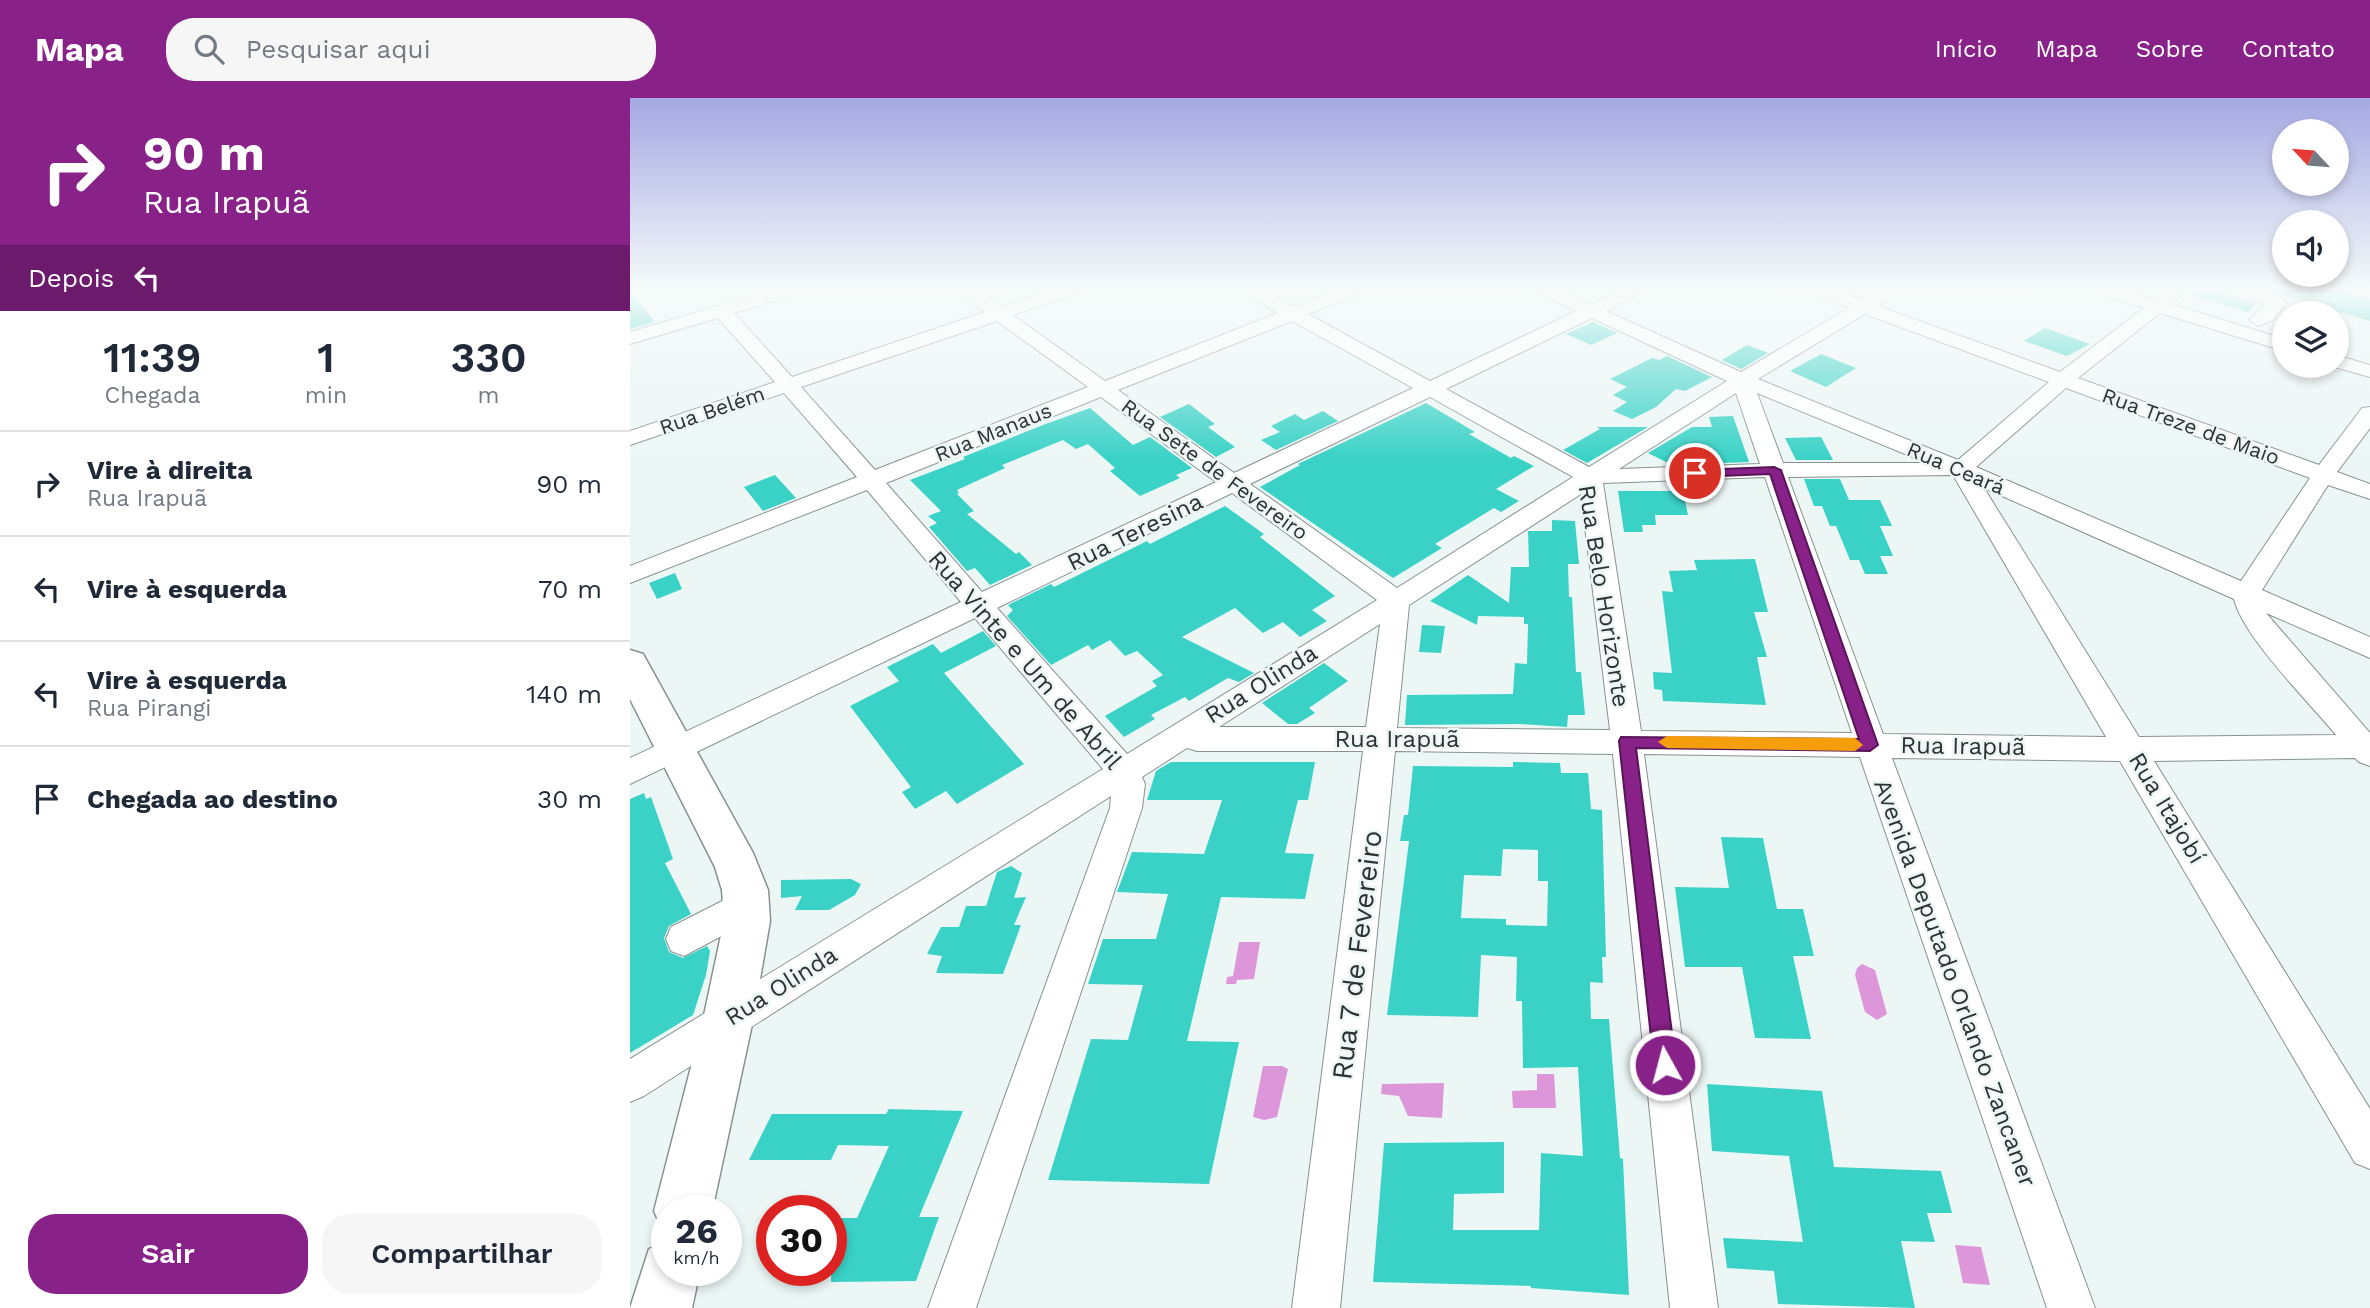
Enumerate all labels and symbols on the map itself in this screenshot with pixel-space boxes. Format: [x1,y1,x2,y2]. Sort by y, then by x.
north arrow [2272,119,2348,196]
street label: Rua Belém [656,380,768,440]
street label: Rua Treze de Maio [2099,382,2283,470]
street label: Rua Sete de Fevereiro [1117,393,1313,545]
street label: Rua Manaus [931,397,1055,467]
street label: Rua Ceará [1903,436,2009,500]
pin [1665,443,1725,503]
street label: Rua Belo Horizonte [1573,483,1635,709]
street label: Rua Teresina [1063,487,1207,577]
street label: Rua Vinte e Um de Abril [923,545,1128,775]
street label: Rua Olinda [1200,639,1322,729]
street label: Rua Irapuã [1334,725,1460,753]
street label: Rua Irapuã [1900,731,2026,761]
street label: Rua Itajobí [2123,747,2211,869]
street label: Avenida Deputado Orlando Zancaner [1868,776,2042,1191]
street label: Rua 7 de Fevereiro [1325,828,1389,1082]
street label: Rua Olinda [720,941,842,1031]
position arrow [1628,1028,1702,1102]
speed limit sign: 30 [756,1195,847,1286]

